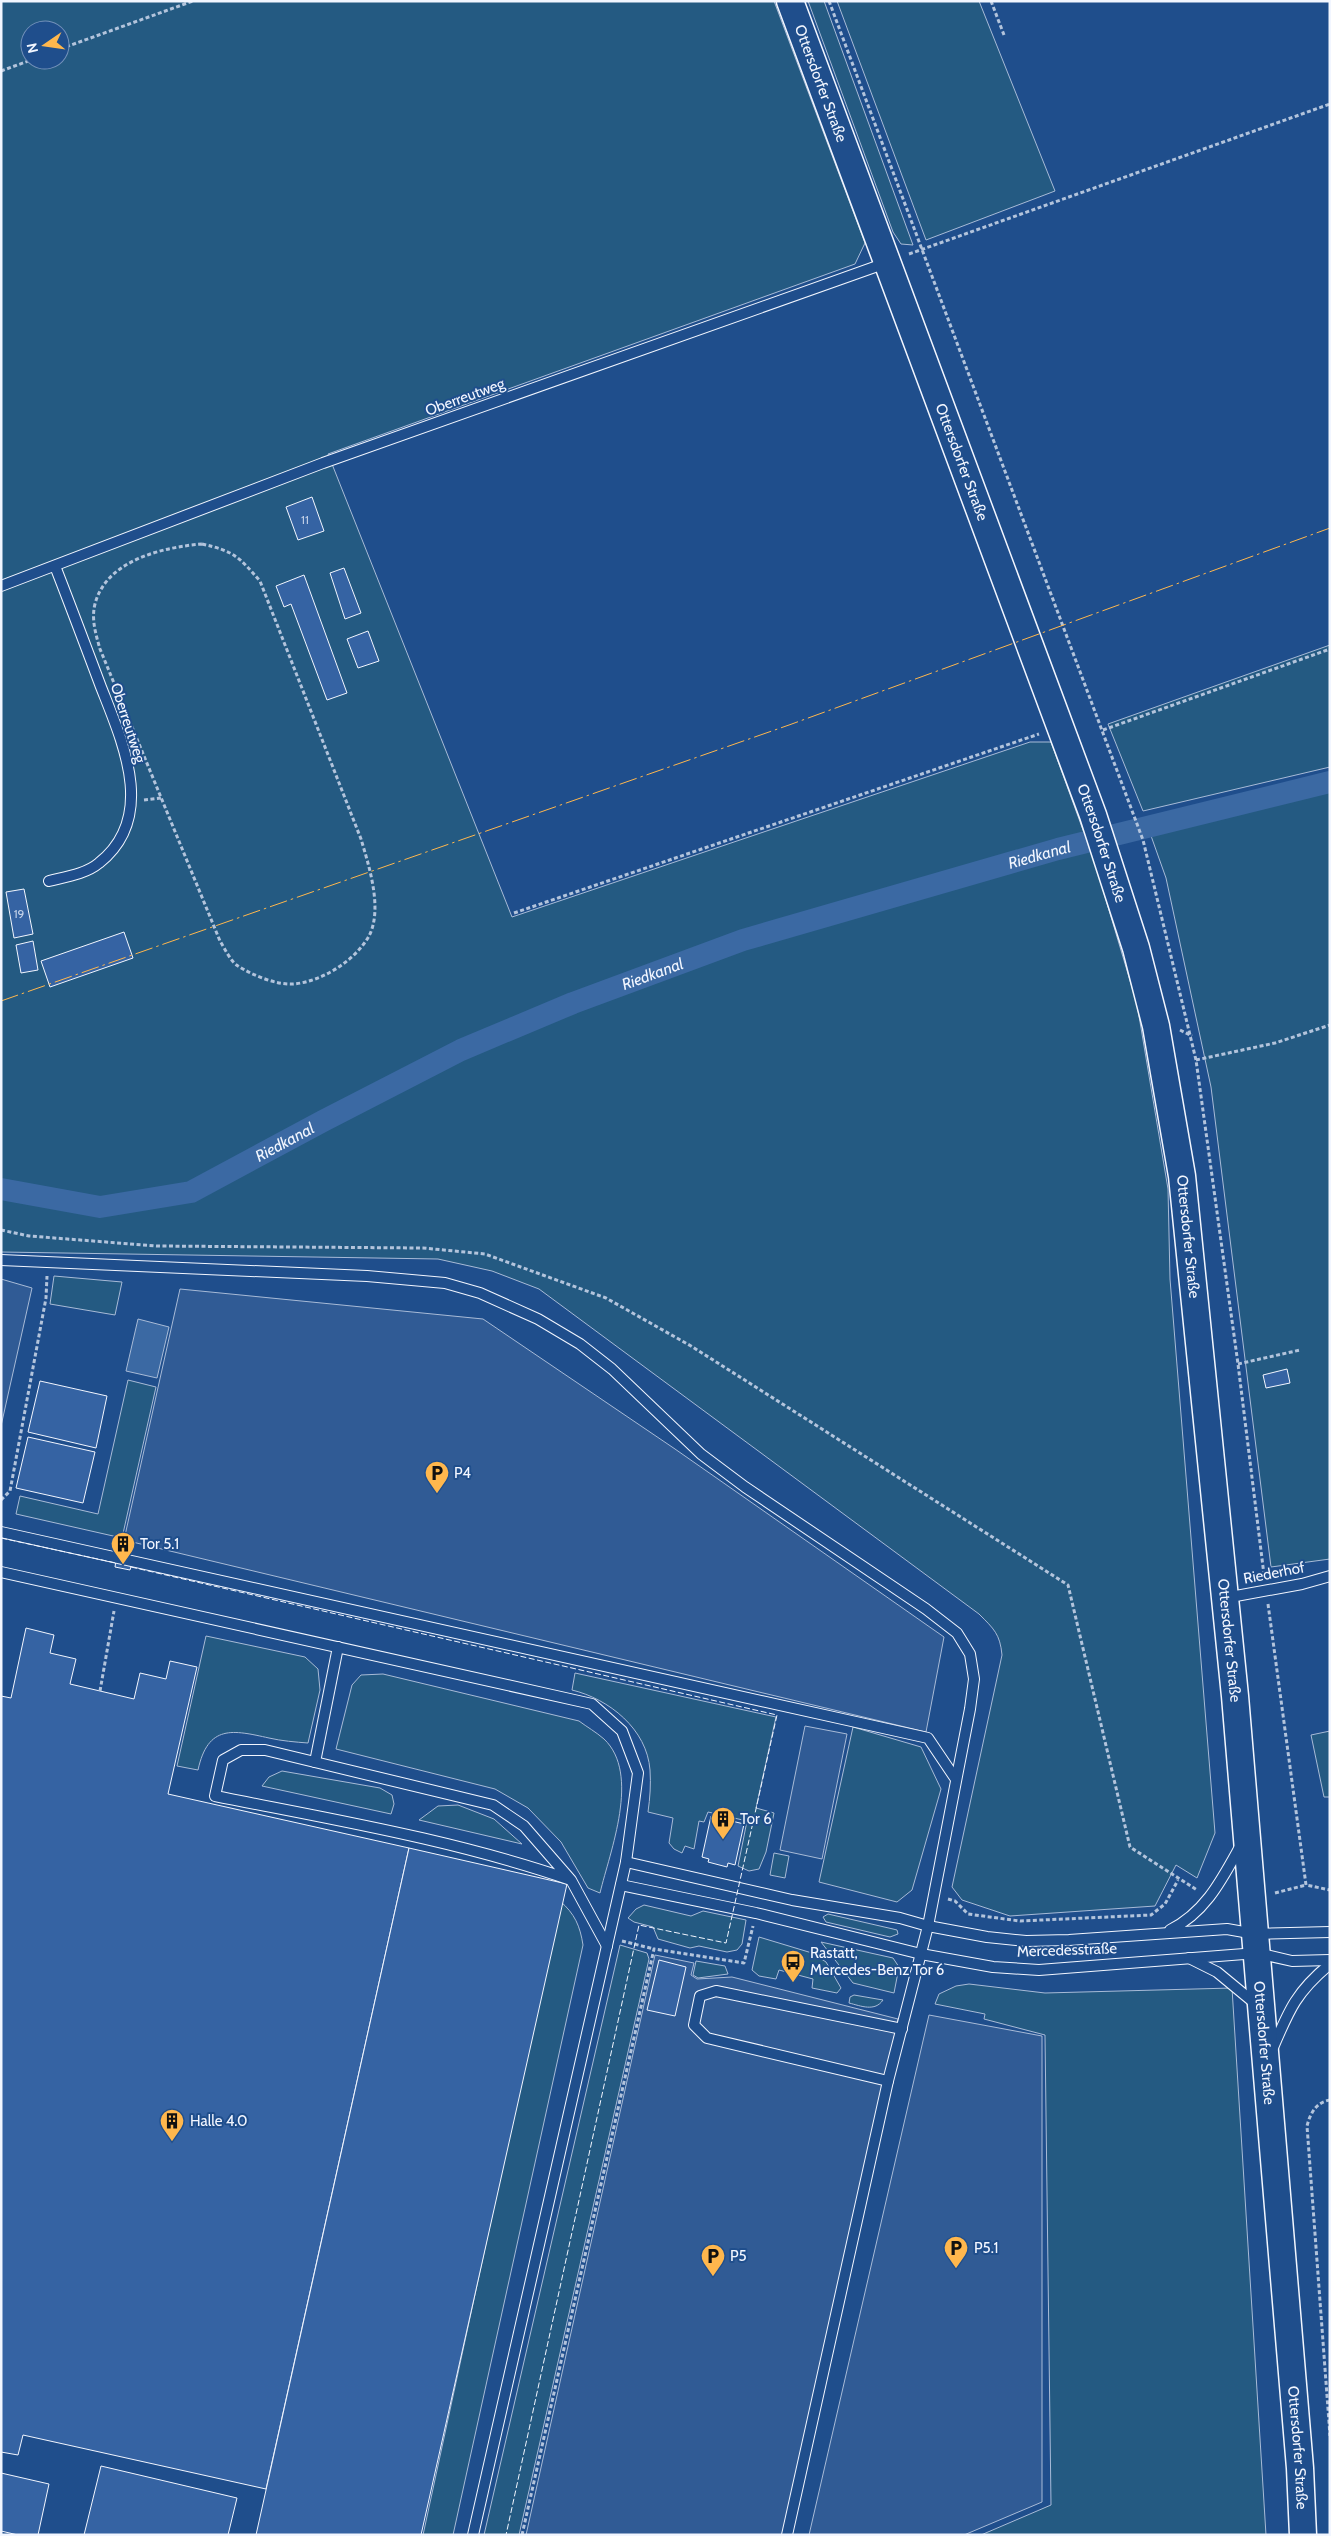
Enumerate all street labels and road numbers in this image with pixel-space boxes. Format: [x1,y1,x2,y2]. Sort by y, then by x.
street label: Ottersdorfer Straße [791,22,851,145]
street label: Oberreutweg [423,374,508,420]
street label: Ottersdorfer Straße [932,401,992,524]
street label: Oberreutweg [107,681,150,766]
street label: Ottersdorfer Straße [1073,781,1130,905]
street label: Ottersdorfer Straße [1173,1174,1203,1299]
street label: Riederhof [1242,1558,1306,1588]
street label: Ottersdorfer Straße [1214,1578,1245,1703]
street label: Mercedesstraße [1017,1939,1118,1961]
street label: Ottersdorfer Straße [1250,1980,1278,2106]
street label: Ottersdorfer Straße [1284,2385,1311,2510]

